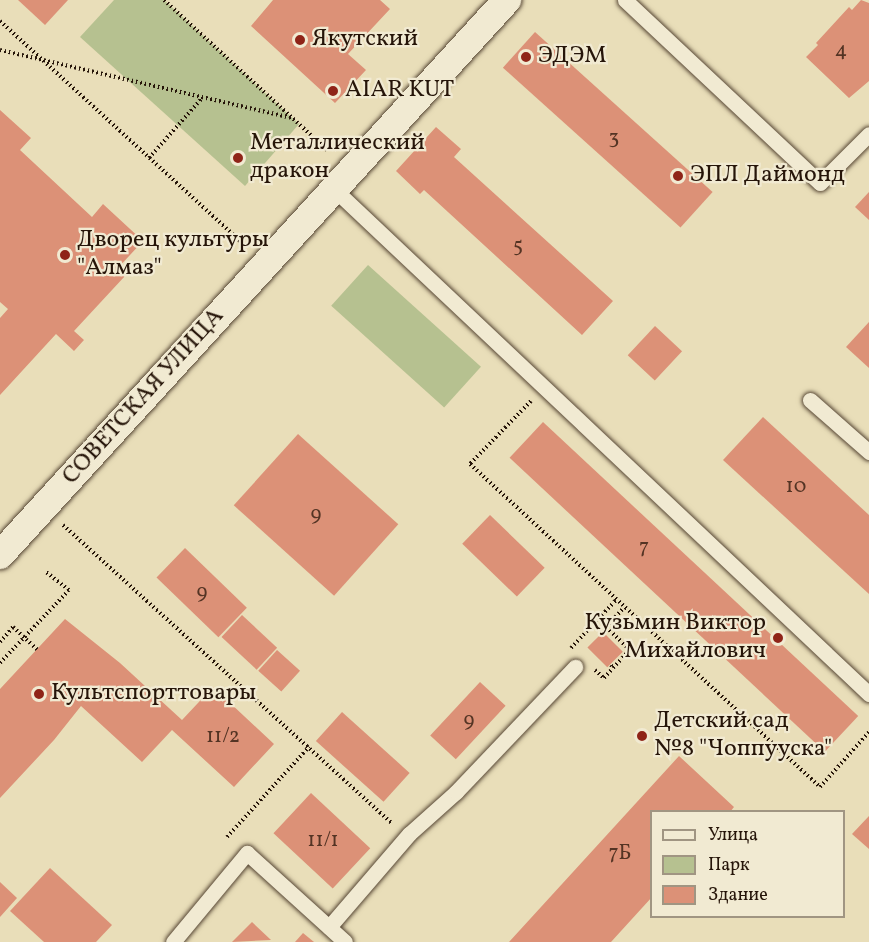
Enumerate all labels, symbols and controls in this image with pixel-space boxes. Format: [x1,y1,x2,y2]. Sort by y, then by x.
place label: Якутский [312,26,418,54]
marker: Якутский [293,33,307,47]
house number: 4 [835,38,847,64]
place label: ЭДЭМ [538,43,607,71]
marker: ЭДЭМ [519,50,533,64]
place label: AIAR KUT [345,77,454,105]
marker: AIAR KUT [326,84,340,98]
house number: 3 [609,125,619,151]
place label: Металлический дракон [250,130,425,186]
marker: Металлический дракон [231,151,245,165]
place label: ЭПЛ Даймонд [690,162,845,190]
marker: ЭПЛ Даймонд [671,169,685,183]
place label: Дворец культуры "Алмаз" [77,227,269,283]
house number: 5 [513,233,523,259]
marker: Дворец культуры "Алмаз" [58,248,72,262]
street label: СОВЕТСКАЯ УЛИЦА [57,303,231,491]
house number: 10 [786,474,806,500]
house number: 9 [311,502,321,528]
house number: 7 [639,535,649,561]
house number: 9 [197,580,207,606]
place label: Кузьмин Виктор Михайлович [585,610,766,666]
marker: Кузьмин Виктор Михайлович [771,631,785,645]
place label: Культспорттовары [51,680,256,708]
marker: Культспорттовары [32,687,46,701]
house number: 9 [464,708,474,734]
place label: Детский сад №8 "Чоппууска" [654,708,832,764]
house number: 11/2 [206,724,240,750]
marker: Детский сад №8 "Чоппууска" [635,729,649,743]
legend [650,810,845,918]
text: Улица [708,823,758,848]
house number: 11/1 [307,828,339,854]
house number: 7Б [608,841,632,867]
text: Парк [708,853,750,878]
text: Здание [708,883,768,908]

